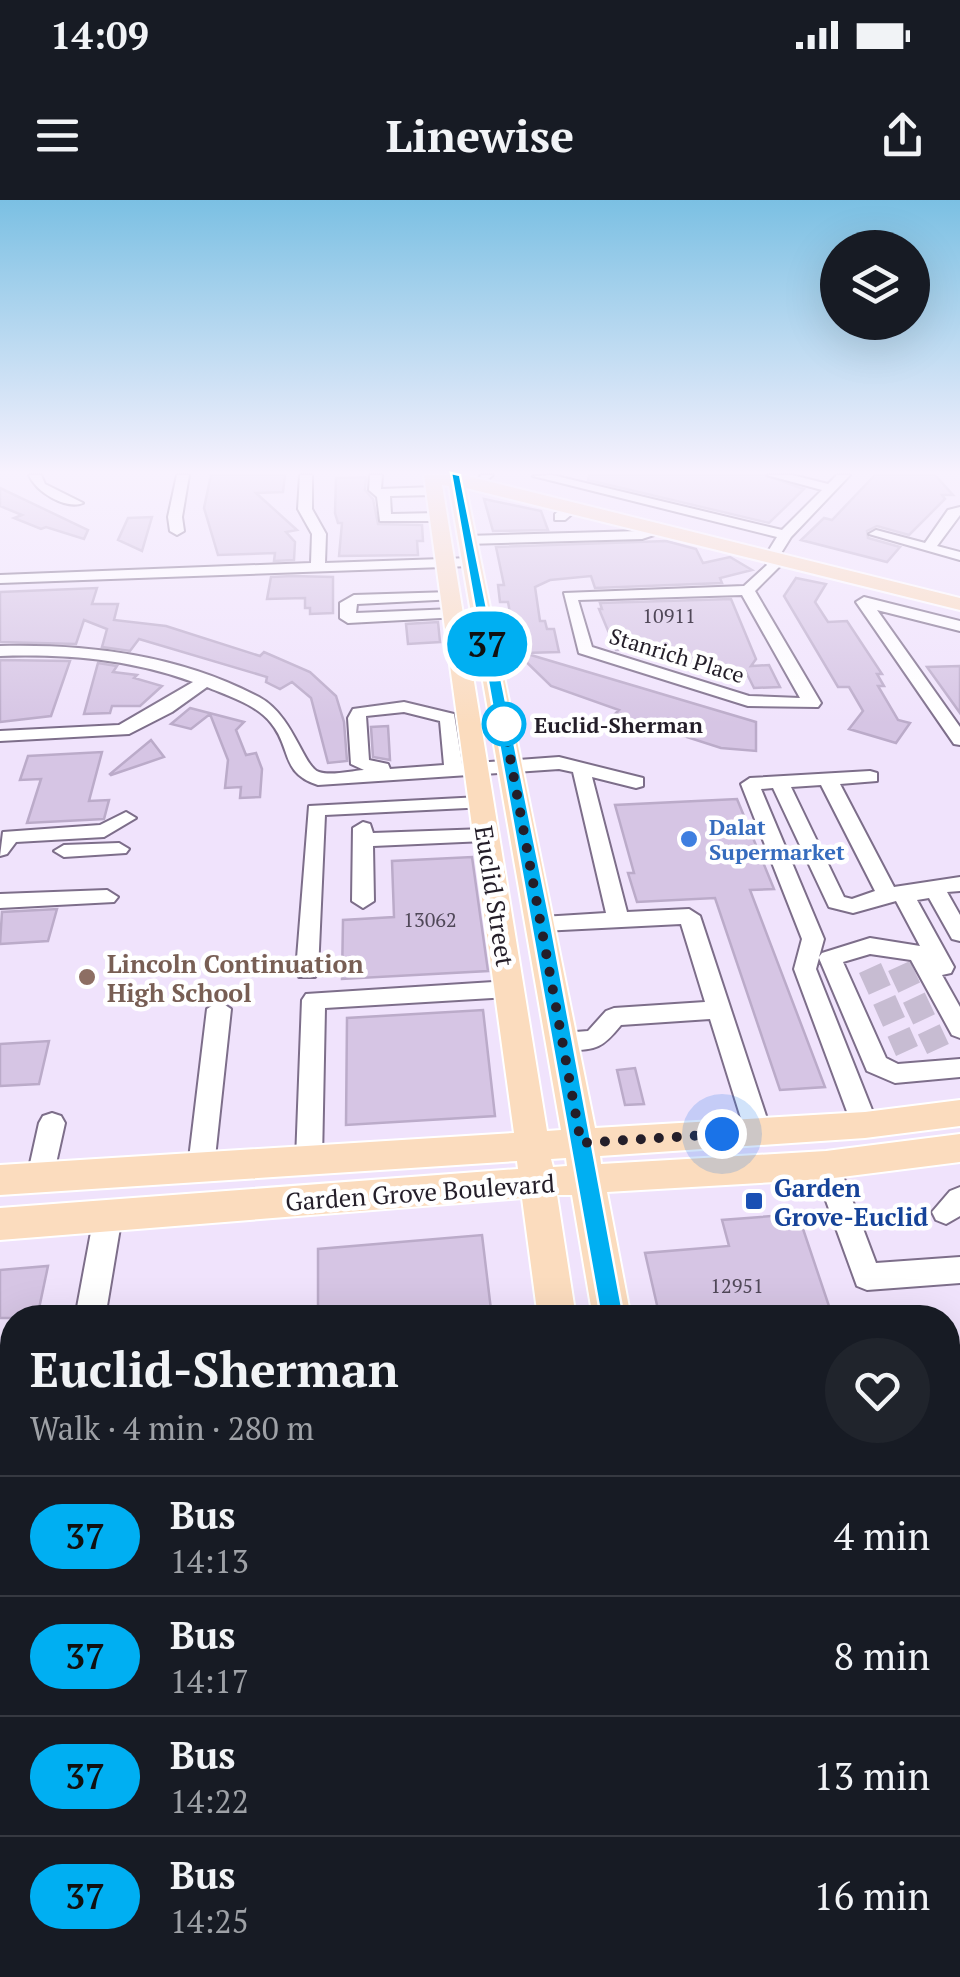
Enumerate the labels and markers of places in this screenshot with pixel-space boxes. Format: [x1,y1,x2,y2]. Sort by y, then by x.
marker: Euclid-Sherman [483,703,525,745]
place label: Euclid-Sherman [534,710,703,739]
place label: Dalat Supermarket [709,812,845,866]
marker: Dalat Supermarket [678,828,700,850]
place label: Lincoln Continuation High School [107,947,364,1009]
marker: Lincoln Continuation High School [76,966,98,988]
place label: Garden Grove-Euclid [774,1171,928,1233]
marker: Garden Grove-Euclid [743,1190,765,1212]

